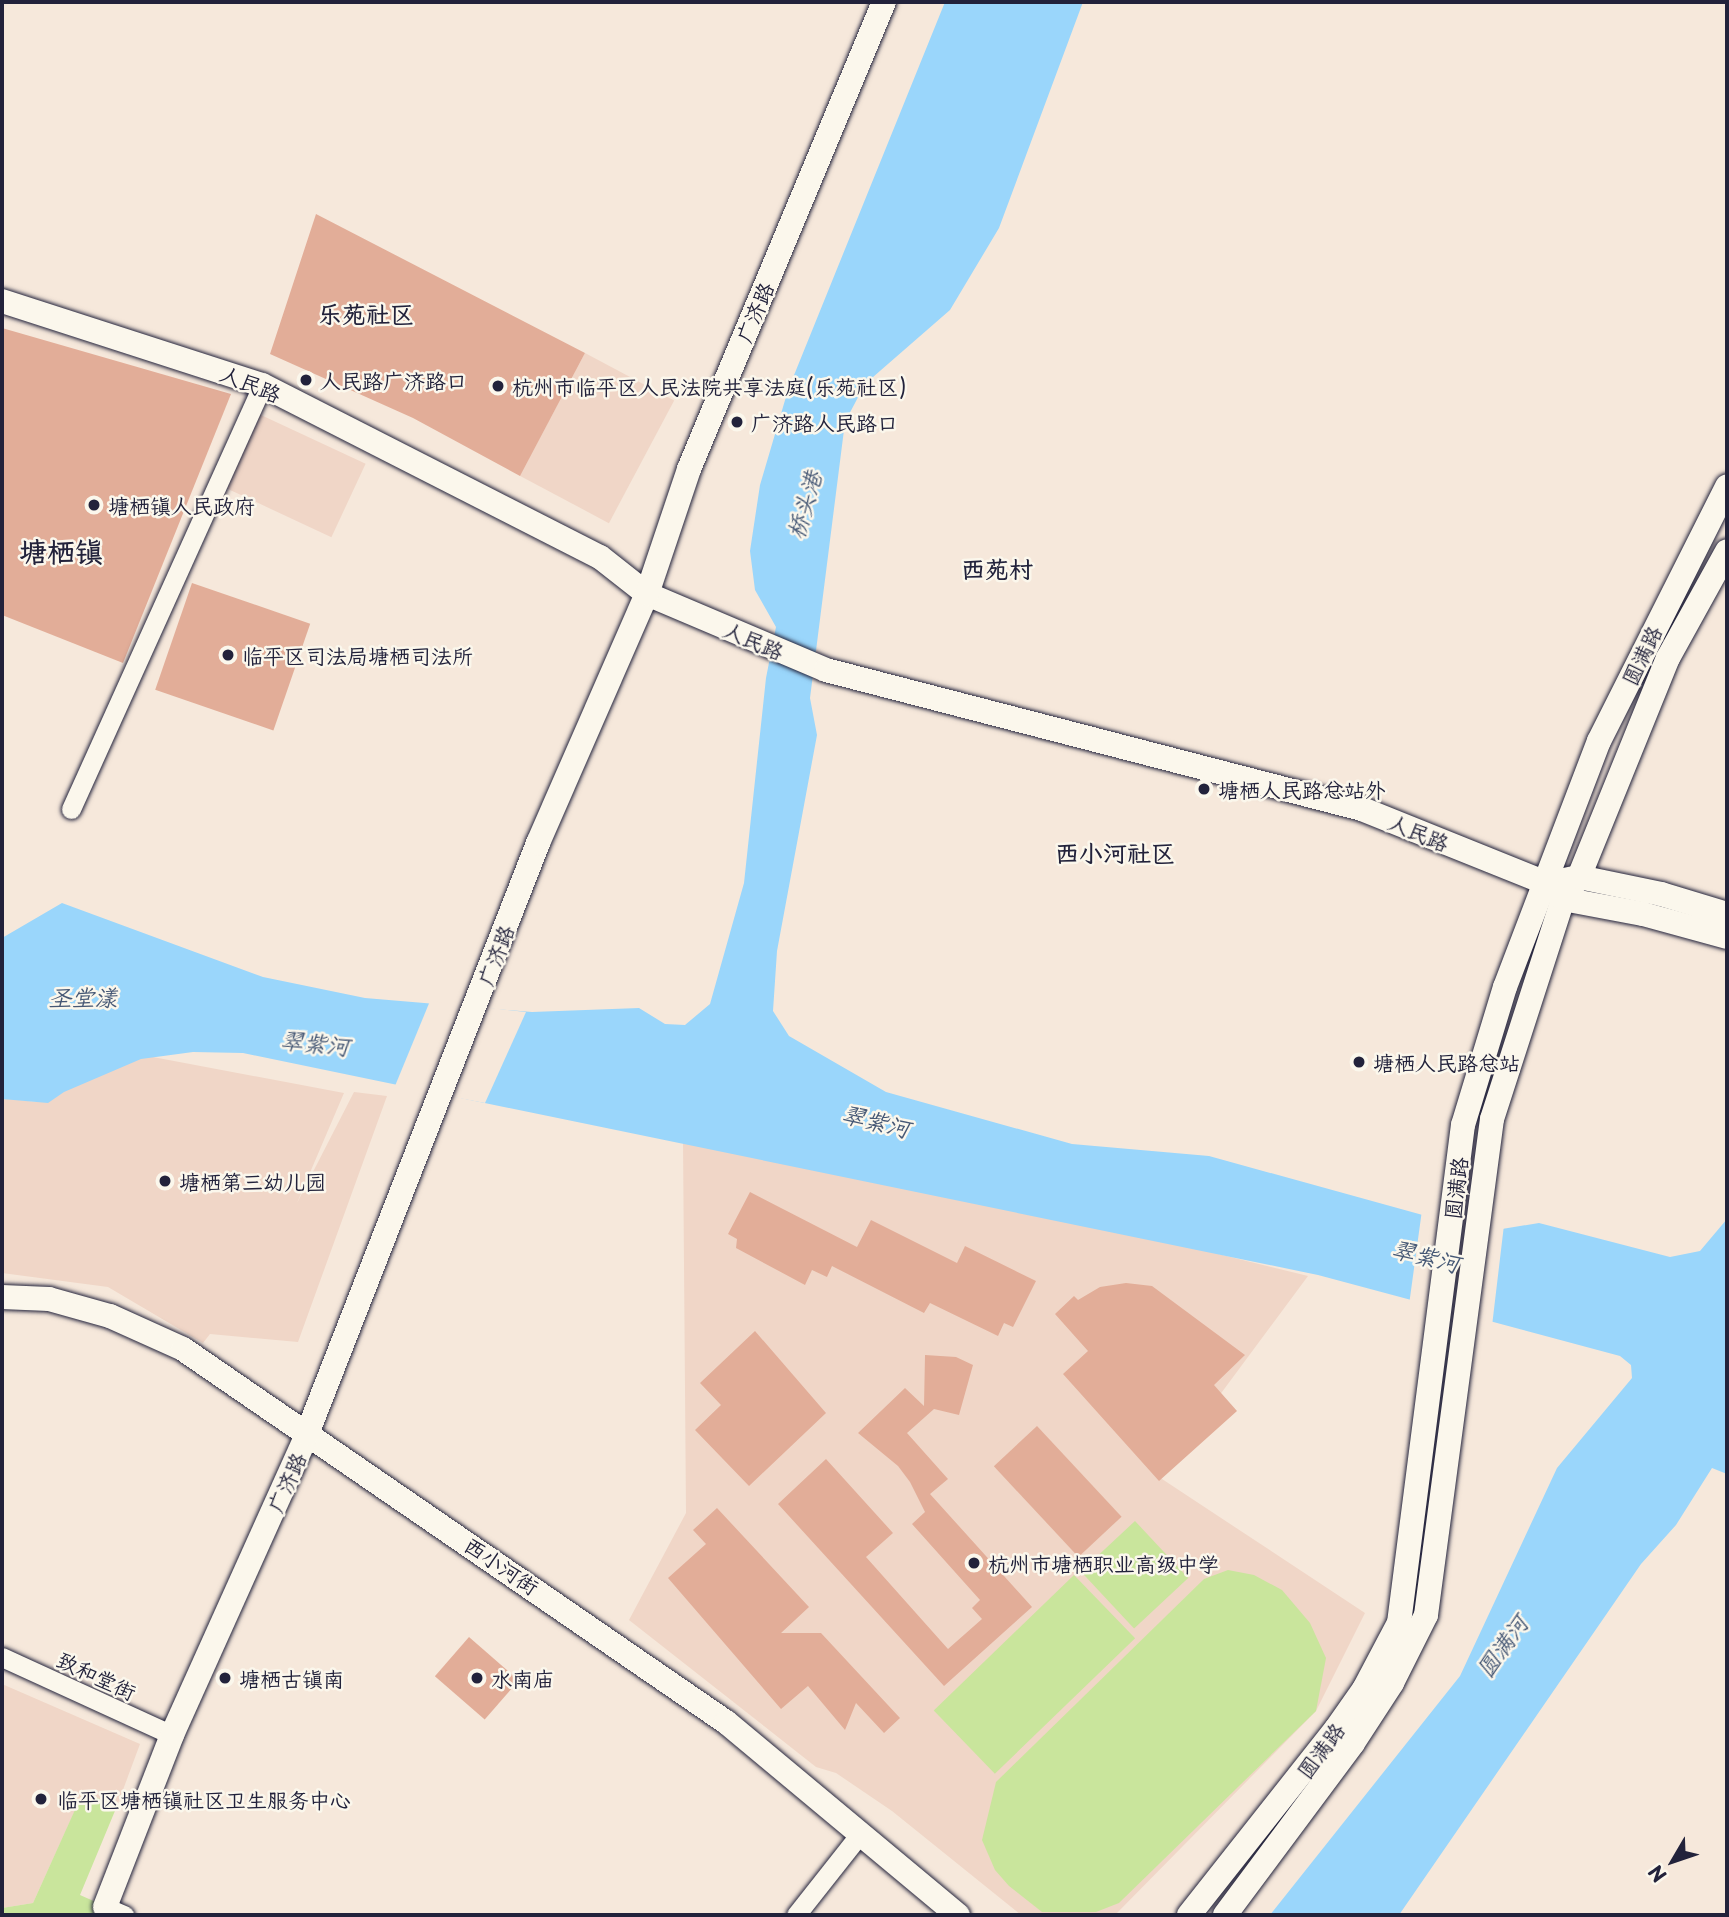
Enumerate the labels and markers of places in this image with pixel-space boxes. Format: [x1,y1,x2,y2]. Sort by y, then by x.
place label: 人民路广济路口 [320,367,467,393]
marker: 人民路广济路口 [298,372,314,388]
place label: 杭州市临平区人民法院共享法庭(乐苑社区) [512,373,907,399]
marker: 杭州市临平区人民法院共享法庭(乐苑社区) [490,378,506,394]
place label: 广济路人民路口 [751,409,898,435]
marker: 广济路人民路口 [729,414,745,430]
place label: 塘栖镇人民政府 [108,492,255,518]
marker: 塘栖镇人民政府 [86,497,102,513]
place label: 临平区司法局塘栖司法所 [242,642,473,668]
marker: 临平区司法局塘栖司法所 [220,647,236,663]
place label: 塘栖人民路总站外 [1218,776,1386,802]
marker: 塘栖人民路总站外 [1196,781,1212,797]
place label: 塘栖人民路总站 [1373,1049,1520,1075]
marker: 塘栖人民路总站 [1351,1054,1367,1070]
place label: 塘栖第三幼儿园 [179,1168,326,1194]
marker: 塘栖第三幼儿园 [157,1173,173,1189]
place label: 杭州市塘栖职业高级中学 [988,1550,1219,1576]
marker: 杭州市塘栖职业高级中学 [966,1555,982,1571]
place label: 塘栖古镇南 [239,1665,344,1691]
place label: 水南庙 [491,1665,554,1691]
marker: 塘栖古镇南 [217,1670,233,1686]
marker: 水南庙 [469,1670,485,1686]
place label: 临平区塘栖镇社区卫生服务中心 [57,1786,351,1812]
marker: 临平区塘栖镇社区卫生服务中心 [31,1789,51,1809]

